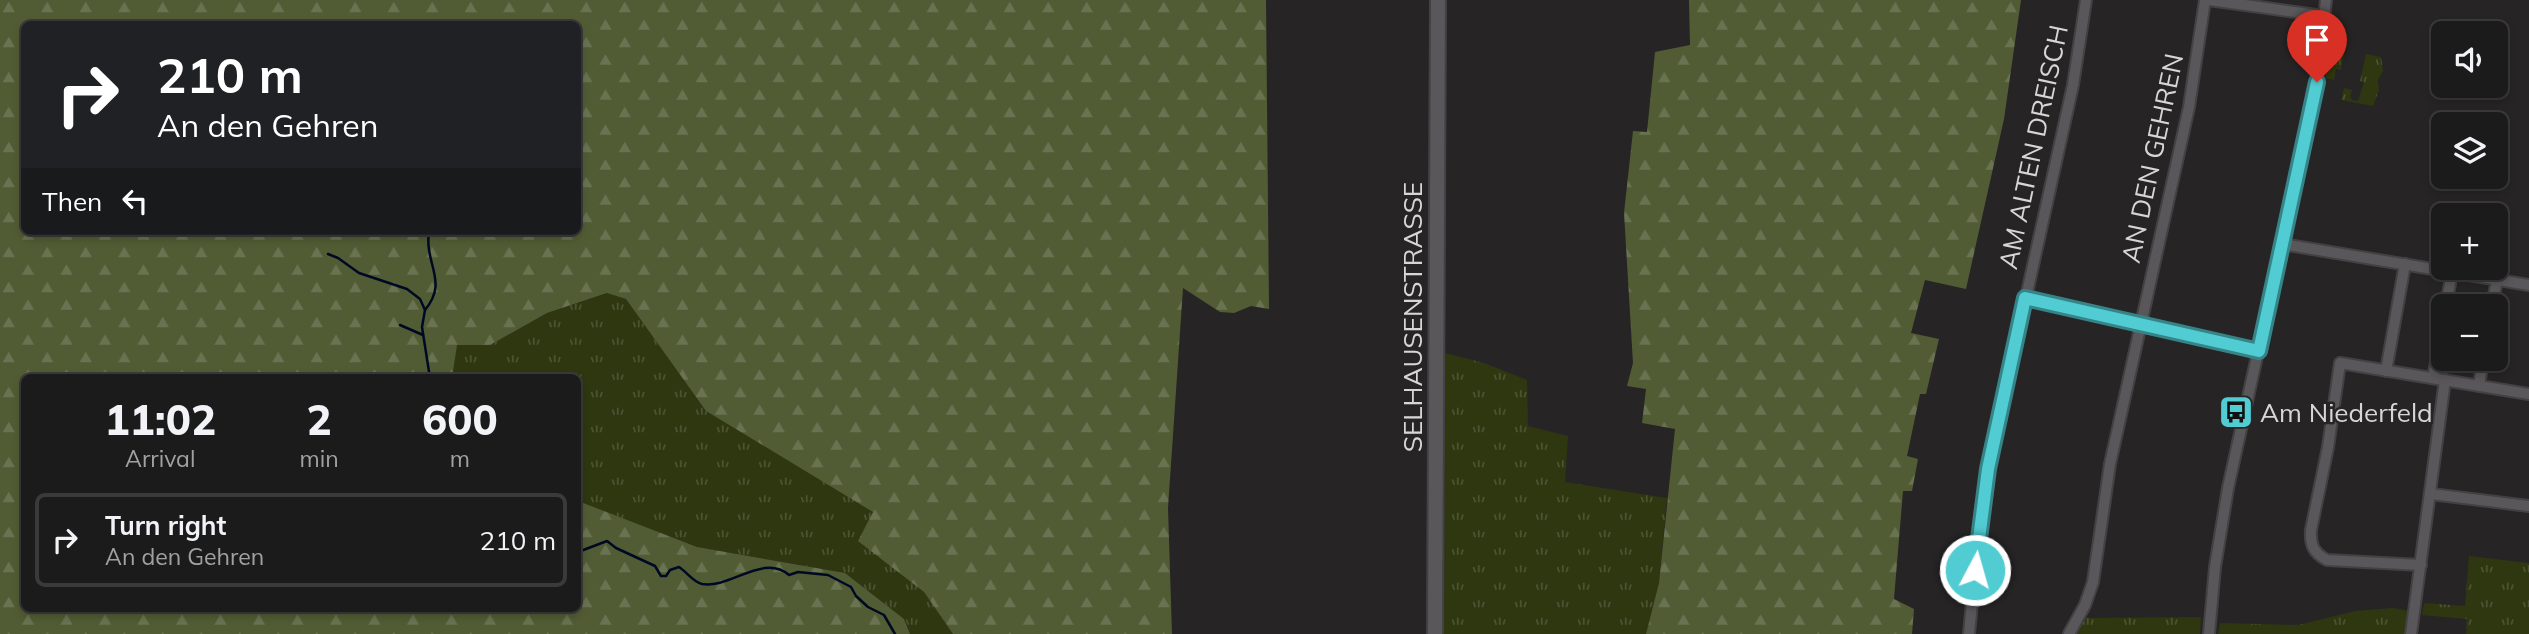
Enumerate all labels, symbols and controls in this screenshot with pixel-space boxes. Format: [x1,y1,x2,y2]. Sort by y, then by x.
pin [2287,10,2347,82]
icon: arrive [2298,21,2336,59]
map controls [2431,21,2508,371]
button: sound [2431,21,2508,98]
street label: AM ALTEN DREISCH [1991,22,2075,272]
text: 210 m [157,44,303,105]
icon: right [42,49,133,140]
street label: AN DEN GEHREN [2114,50,2190,266]
text: An den Gehren [157,105,378,145]
button: layers [2431,112,2508,189]
icon: left [116,182,154,220]
street label: SELHAUSENSTRASSE [1396,182,1429,452]
text: Then [42,185,102,218]
button: + [2431,203,2508,280]
button: − [2431,294,2508,371]
text: 11:02 [104,393,216,446]
text: 2 [306,393,332,446]
text: 600 [422,393,498,446]
bus stop icon: Am Niederfeld [2217,393,2255,431]
place label: Am Niederfeld [2260,396,2433,429]
text: Arrival [125,444,195,473]
text: min [299,444,339,473]
text: m [450,444,470,473]
text: Turn right [105,509,226,542]
icon: right [46,521,84,559]
text: 210 m [480,524,556,557]
position arrow [1938,533,2012,607]
text: An den Gehren [105,542,264,571]

